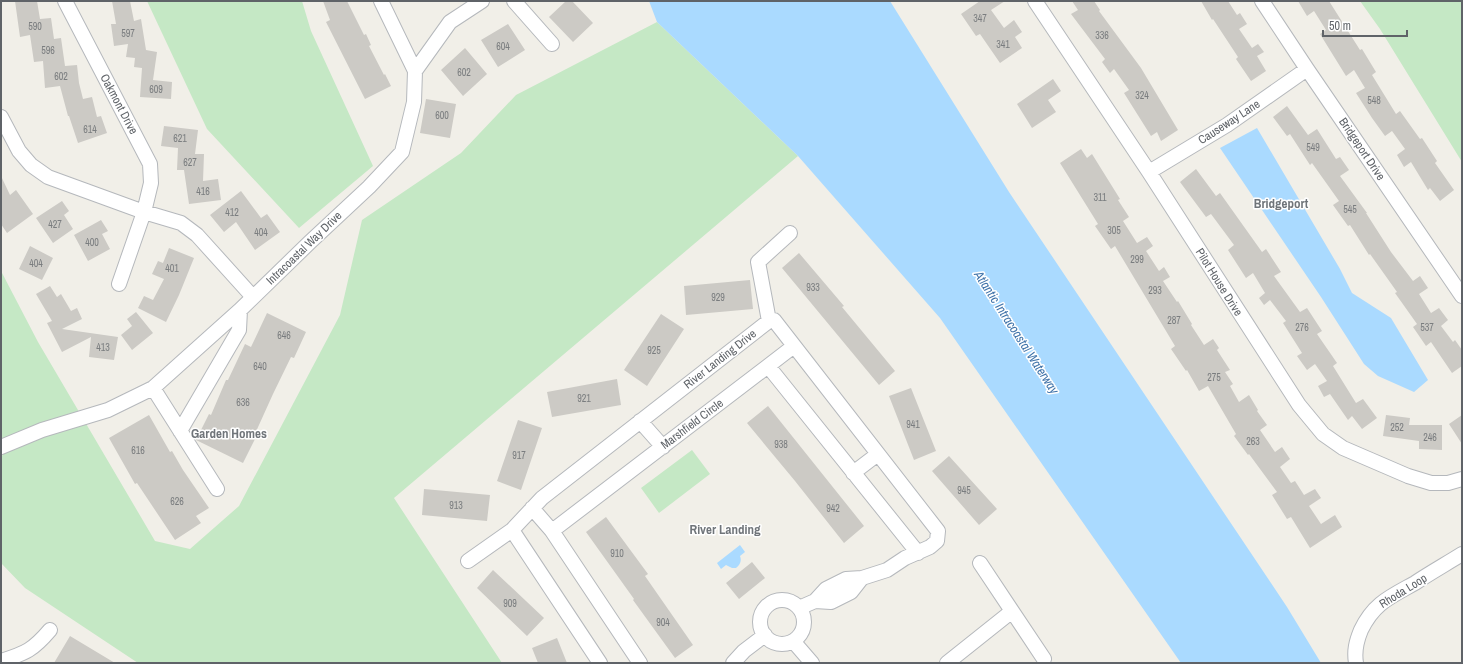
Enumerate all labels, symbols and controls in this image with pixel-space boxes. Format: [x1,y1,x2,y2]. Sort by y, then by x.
house number: 347 [973,12,987,25]
scale bar [1323,12,1407,38]
text: 50 m [1329,18,1351,34]
house number: 590 [28,20,42,33]
house number: 597 [121,27,135,40]
house number: 336 [1095,29,1109,42]
house number: 341 [996,38,1010,51]
house number: 604 [496,40,510,53]
house number: 596 [41,44,55,57]
house number: 602 [457,66,471,79]
house number: 602 [54,70,68,83]
street label: Oakmont Drive [96,71,142,137]
house number: 609 [149,83,163,96]
house number: 324 [1135,89,1149,102]
house number: 548 [1367,94,1381,107]
street label: Causeway Lane [1195,96,1263,148]
house number: 600 [435,109,449,122]
street label: Bridgeport Drive [1335,115,1389,183]
house number: 614 [83,123,97,136]
house number: 621 [173,132,187,145]
house number: 549 [1306,141,1320,154]
house number: 627 [183,156,197,169]
house number: 416 [196,185,210,198]
house number: 311 [1093,191,1107,204]
district label: Bridgeport [1254,195,1309,212]
house number: 545 [1343,203,1357,216]
house number: 412 [225,206,239,219]
street label: Intracoastal Way Drive [263,208,345,288]
house number: 427 [48,218,62,231]
house number: 305 [1107,224,1121,237]
house number: 404 [254,226,268,239]
house number: 400 [85,236,99,249]
street label: Pilot House Drive [1192,245,1246,319]
house number: 299 [1130,253,1144,266]
house number: 404 [29,257,43,270]
house number: 401 [165,262,179,275]
water label: Atlantic Intracoastal Waterway [970,267,1063,398]
house number: 933 [806,281,820,294]
house number: 293 [1148,284,1162,297]
house number: 929 [711,291,725,304]
house number: 287 [1167,314,1181,327]
house number: 276 [1295,321,1309,334]
house number: 537 [1420,321,1434,334]
street label: River Landing Drive [680,326,760,392]
house number: 646 [277,329,291,342]
house number: 413 [96,341,110,354]
house number: 925 [647,344,661,357]
house number: 640 [253,360,267,373]
house number: 275 [1207,371,1221,384]
house number: 921 [577,392,591,405]
street label: Marshfield Circle [657,395,727,453]
house number: 636 [236,396,250,409]
house number: 941 [906,418,920,431]
house number: 252 [1390,421,1404,434]
district label: Garden Homes [191,425,267,442]
house number: 246 [1423,431,1437,444]
house number: 263 [1246,435,1260,448]
house number: 938 [774,438,788,451]
house number: 616 [131,444,145,457]
house number: 917 [512,449,526,462]
house number: 945 [957,484,971,497]
house number: 626 [170,495,184,508]
house number: 913 [449,499,463,512]
house number: 942 [826,502,840,515]
district label: River Landing [689,521,761,538]
house number: 910 [610,547,624,560]
street label: Rhoda Loop [1376,570,1430,612]
house number: 909 [503,597,517,610]
house number: 904 [656,616,670,629]

